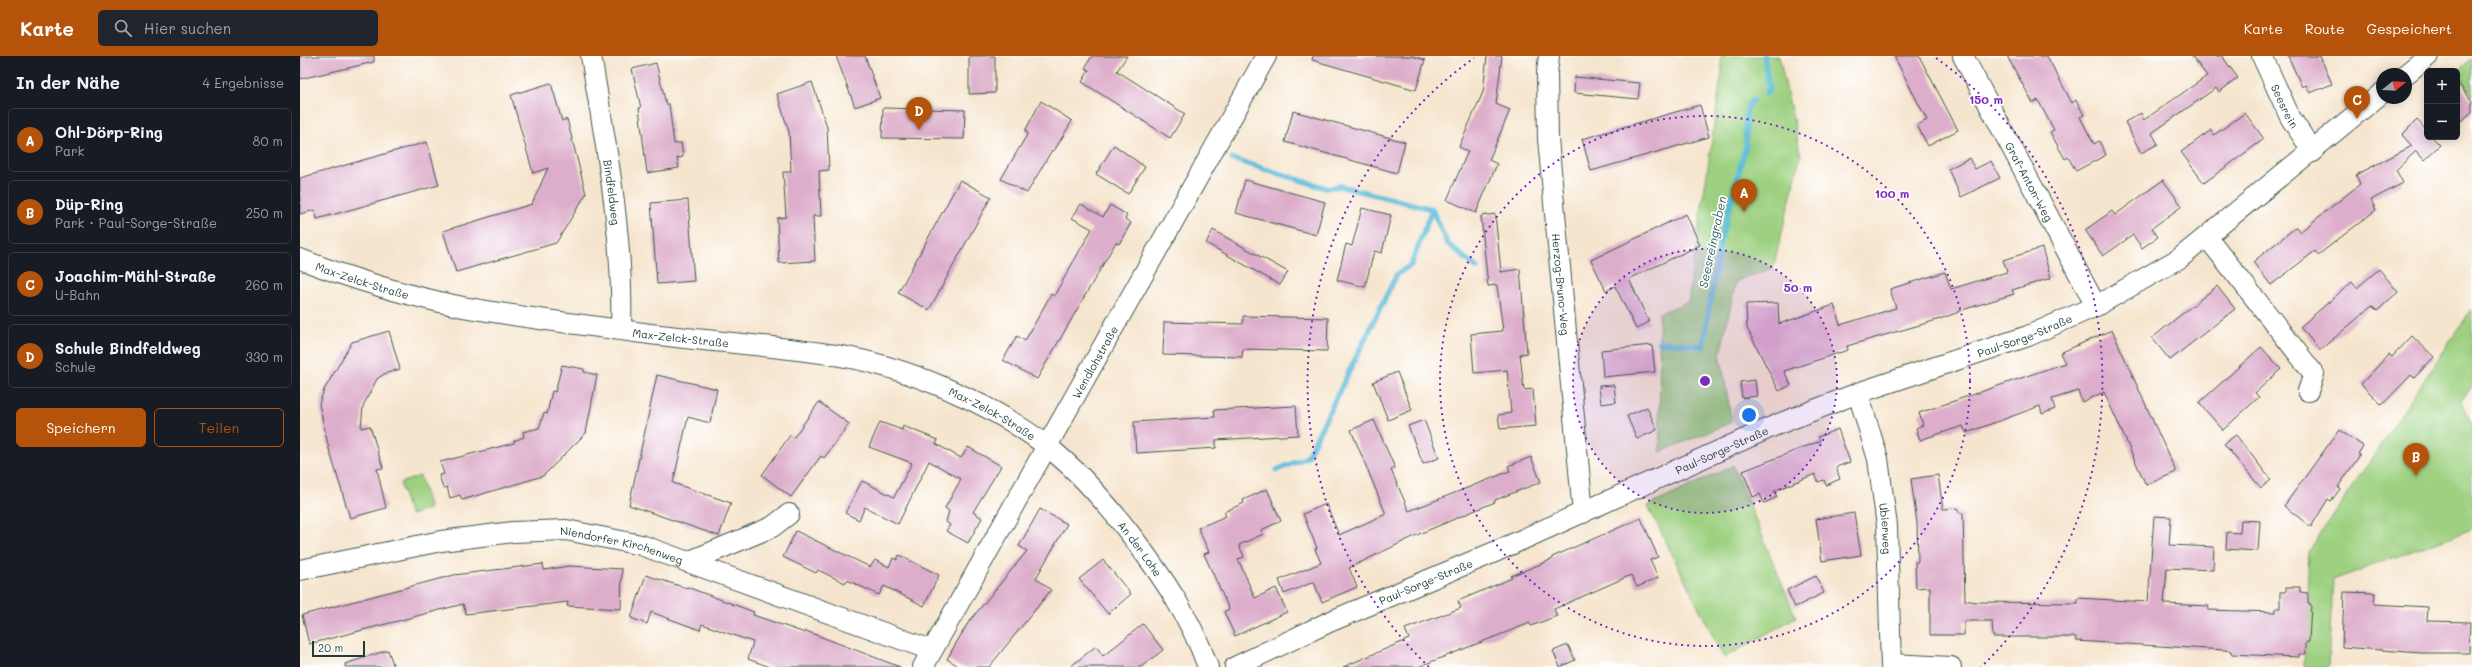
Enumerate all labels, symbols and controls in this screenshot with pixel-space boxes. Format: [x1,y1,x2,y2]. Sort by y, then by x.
search box [98,10,378,46]
text: Karte [20,16,74,41]
icon: search [112,17,134,39]
text: Hier suchen [144,18,231,38]
text: Karte [2244,19,2283,38]
text: Route [2305,19,2345,38]
text: Gespeichert [2367,19,2452,38]
north arrow [2376,68,2412,104]
map controls [2424,68,2460,140]
button: + [2424,68,2460,104]
text: In der Nähe [16,71,120,93]
text: 4 Ergebnisse [203,74,284,91]
street label: Seesrein [2268,81,2303,131]
pin: C [2344,86,2370,119]
text: 150 m [1969,91,2003,107]
pin: D [906,97,932,130]
button: − [2424,104,2460,140]
text: Ohl-Dörp-Ring [55,122,163,142]
text: A [25,132,35,149]
text: 80 m [253,132,283,149]
street label: Graf-Anton-Weg [2002,139,2057,224]
text: Park [55,142,84,159]
street label: Bindfeldweg [601,159,624,226]
pin: A [1731,179,1757,212]
text: 100 m [1875,185,1909,201]
text: Düp-Ring [55,194,123,214]
water label: Seesreingraben [1694,194,1730,289]
text: B [26,204,34,221]
text: 250 m [246,204,283,221]
text: Park · Paul-Sorge-Straße [55,214,217,231]
street label: Herzog-Bruno-Weg [1549,233,1574,336]
street label: Max-Zelck-Straße [314,258,411,302]
text: Joachim-Mähl-Straße [55,266,216,286]
text: C [25,276,35,293]
text: 260 m [245,276,283,293]
text: 50 m [1784,279,1812,295]
text: U-Bahn [55,286,100,303]
street label: Paul-Sorge-Straße [1975,310,2074,360]
street label: Wendlohstraße [1068,322,1121,401]
street label: Max-Zelck-Straße [632,324,730,350]
text: Schule Bindfeldweg [55,338,201,358]
text: D [25,348,35,365]
text: 330 m [245,348,283,365]
text: Schule [55,358,96,375]
centre of rings [1698,374,1712,388]
street label: Max-Zelck-Straße [947,383,1039,443]
your location [1739,405,1759,425]
button: Speichern [16,408,146,447]
button: Teilen [154,408,284,447]
street label: Paul-Sorge-Straße [1673,422,1771,477]
pin: B [2403,443,2429,476]
street label: Ubierweg [1876,502,1895,555]
street label: An der Lohe [1115,518,1166,579]
street label: Niendorfer Kirchenweg [560,522,685,567]
street label: Paul-Sorge-Straße [1376,555,1475,608]
scale bar [312,639,365,658]
text: 20 m [318,640,343,655]

